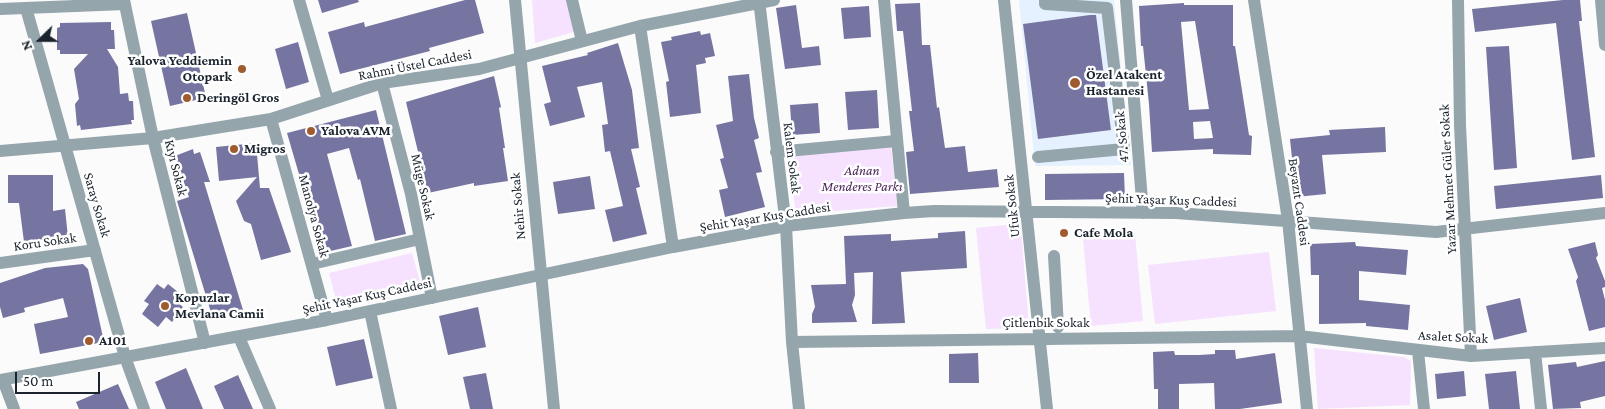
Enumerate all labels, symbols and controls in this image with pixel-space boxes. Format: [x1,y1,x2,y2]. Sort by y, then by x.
north arrow [15,15,65,65]
text: N [17,38,35,53]
street label: Rahmi Üstel Caddesi [357,46,473,84]
place label: Yalova Yeddiemin Otopark [127,53,232,85]
marker: Yalova Yeddiemin Otopark [236,63,248,75]
place label: Özel Atakent Hastanesi [1086,67,1162,100]
marker: Özel Atakent Hastanesi [1068,76,1082,90]
place label: Deringöl Gros [197,90,279,106]
marker: Deringöl Gros [181,92,193,104]
street label: Yazar Mehmet Güler Sokak [1436,104,1460,254]
street label: 47. Sokak [1111,110,1133,164]
street label: Kalem Sokak [779,122,805,194]
place label: Yalova AVM [321,123,391,139]
marker: Yalova AVM [305,125,317,137]
street label: Kıyı Sokak [161,138,191,198]
place label: Migros [244,141,286,157]
marker: Migros [228,143,240,155]
street label: Müge Sokak [407,152,439,222]
street label: Beyazıt Caddesi [1285,157,1313,247]
park label: Adnan Menderes Parkı [822,163,902,196]
street label: Saray Sokak [80,171,114,239]
street label: Nehir Sokak [507,172,529,240]
street label: Manolya Sokak [295,173,333,259]
street label: Ufuk Sokak [1000,174,1024,238]
street label: Şehit Yaşar Kuş Caddesi [1105,189,1237,211]
street label: Şehit Yaşar Kuş Caddesi [699,198,831,236]
place label: Cafe Mola [1074,225,1133,241]
marker: Cafe Mola [1058,227,1070,239]
street label: Koru Sokak [13,229,77,255]
street label: Şehit Yaşar Kuş Caddesi [301,274,433,318]
place label: Kopuzlar Mevlana Camii [175,290,264,322]
marker: Kopuzlar Mevlana Camii [159,300,171,312]
street label: Çitlenbik Sokak [1002,315,1090,331]
street label: Asalet Sokak [1417,327,1489,347]
place label: A101 [99,333,126,349]
marker: A101 [83,335,95,347]
scale bar [18,362,102,394]
text: 50 m [23,373,53,389]

